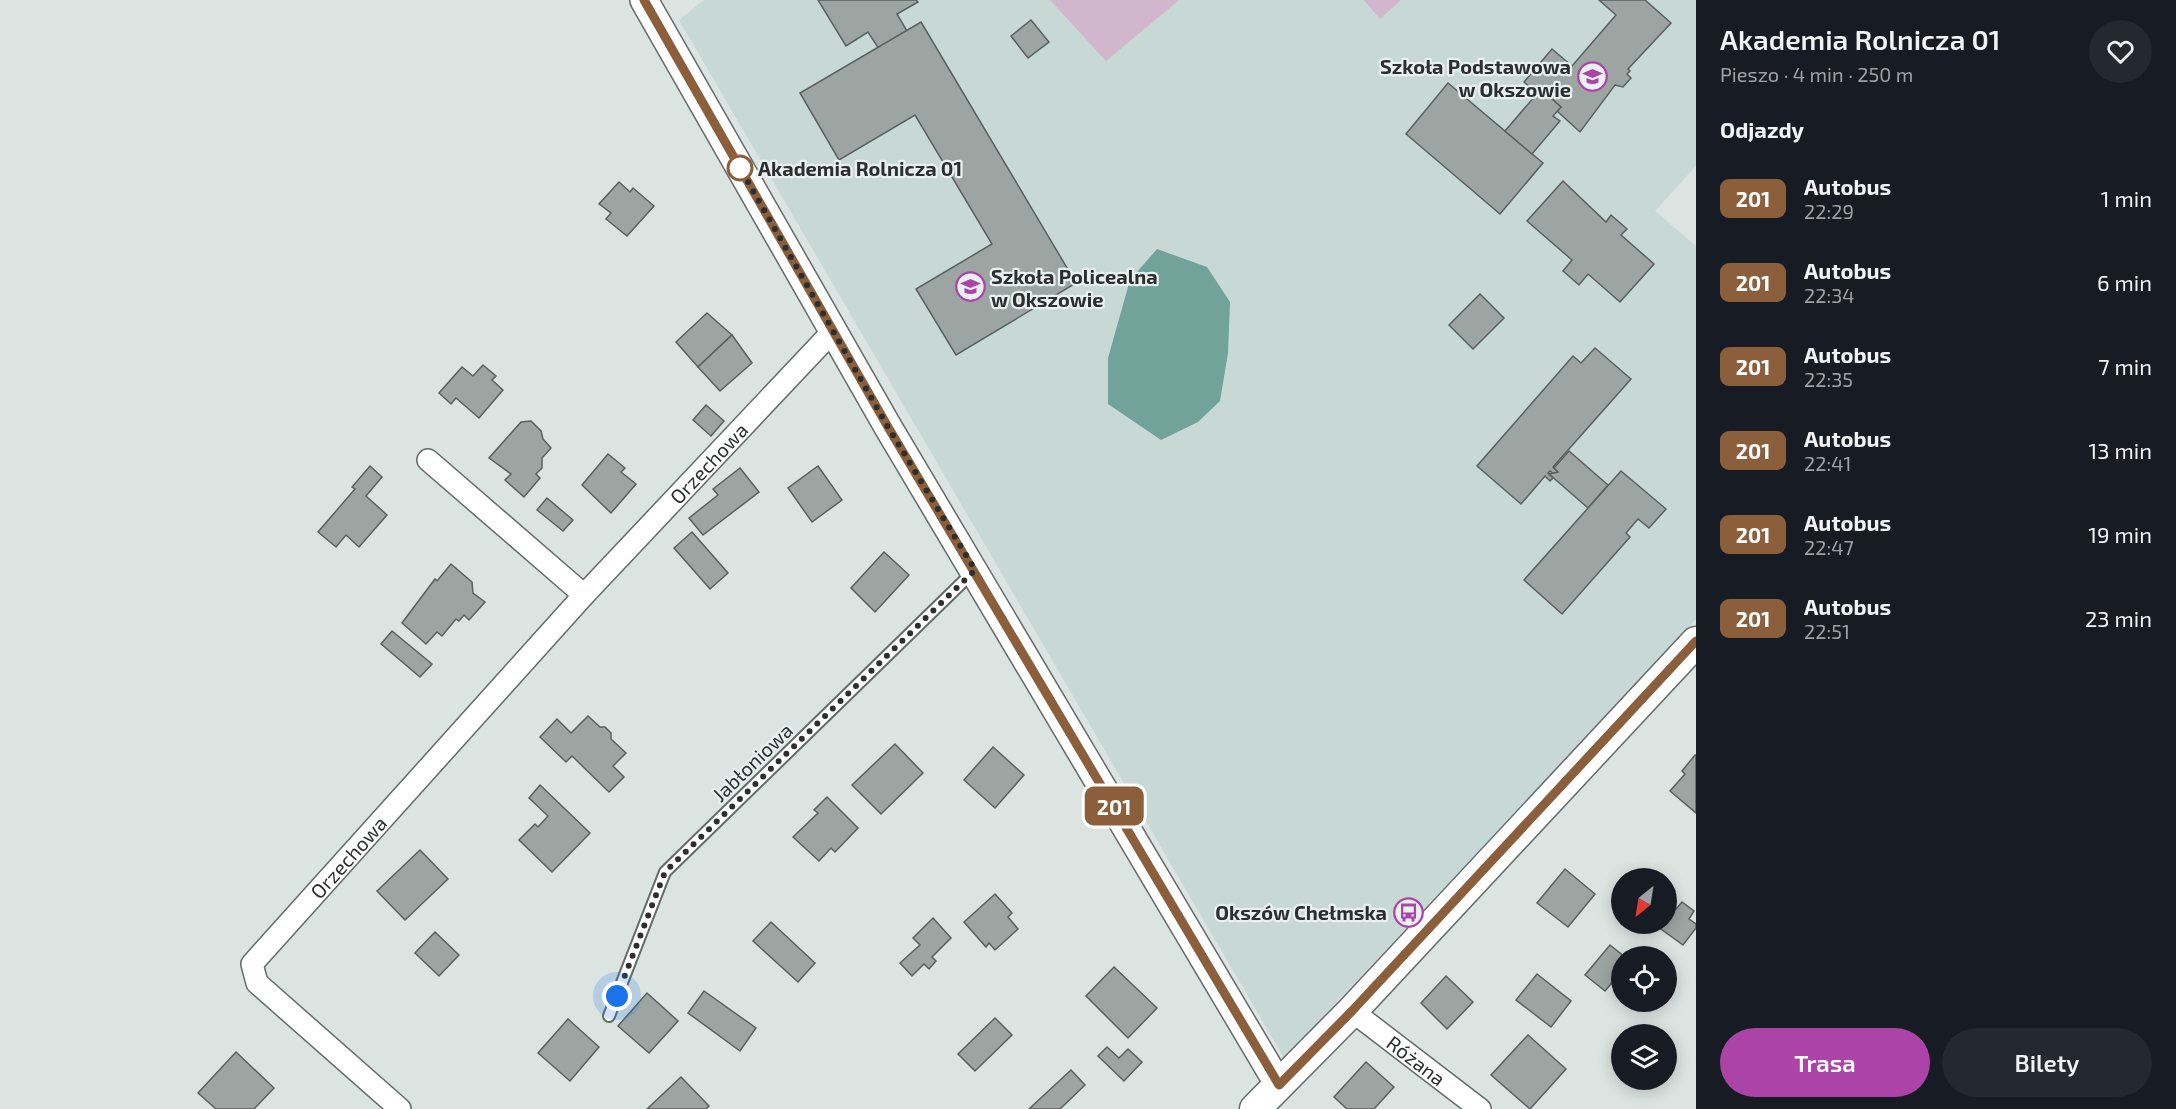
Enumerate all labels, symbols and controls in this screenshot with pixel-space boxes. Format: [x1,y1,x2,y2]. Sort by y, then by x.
button: heart [2089,20,2152,83]
text: Akademia Rolnicza 01 [1720,22,2001,56]
place label: Szkoła Podstawowa w Okszowie [1380,54,1571,101]
school or university icon: Szkoła Podstawowa w Okszowie [1576,61,1608,93]
text: Pieszo · 4 min · 250 m [1720,62,1913,86]
text: Odjazdy [1720,116,1804,142]
marker: Akademia Rolnicza 01 [727,155,753,181]
place label: Akademia Rolnicza 01 [758,156,962,180]
text: Autobus [1804,173,1891,199]
text: 1 min [2101,185,2152,211]
text: 201 [1736,186,1770,211]
text: 22:29 [1804,199,1854,223]
text: Autobus [1804,257,1891,283]
place label: Szkoła Policealna w Okszowie [991,264,1158,311]
text: 6 min [2097,269,2152,295]
text: 201 [1736,270,1770,295]
school or university icon: Szkoła Policealna w Okszowie [954,271,986,303]
text: 22:34 [1804,283,1855,307]
text: Autobus [1804,341,1891,367]
text: 7 min [2098,353,2152,379]
text: 201 [1736,354,1770,379]
text: 22:35 [1804,367,1853,391]
street label: Orzechowa [665,418,752,509]
text: Autobus [1804,425,1891,451]
text: 13 min [2089,437,2152,463]
text: 201 [1736,438,1770,463]
text: 22:41 [1804,451,1851,475]
text: Autobus [1804,509,1891,535]
text: 19 min [2088,521,2152,547]
text: 201 [1736,522,1770,547]
text: 22:47 [1804,535,1854,559]
text: Autobus [1804,593,1891,619]
text: 23 min [2085,605,2152,631]
text: 201 [1736,606,1770,631]
text: 22:51 [1804,619,1850,643]
street label: Jabłoniowa [707,718,797,806]
line badge: 201 [1080,786,1148,826]
text: 201 [1097,794,1131,819]
street label: Orzechowa [305,811,391,903]
north arrow [1611,868,1677,934]
map controls [1611,868,1677,1090]
bus stop icon: Okszów Chełmska [1392,896,1424,928]
place label: Okszów Chełmska [1215,900,1387,924]
button: locate [1611,946,1677,1012]
your location [602,981,632,1011]
button: layers [1611,1024,1677,1090]
button: Trasa [1720,1028,1930,1097]
button: Bilety [1942,1028,2152,1097]
street label: Różana [1382,1030,1450,1090]

